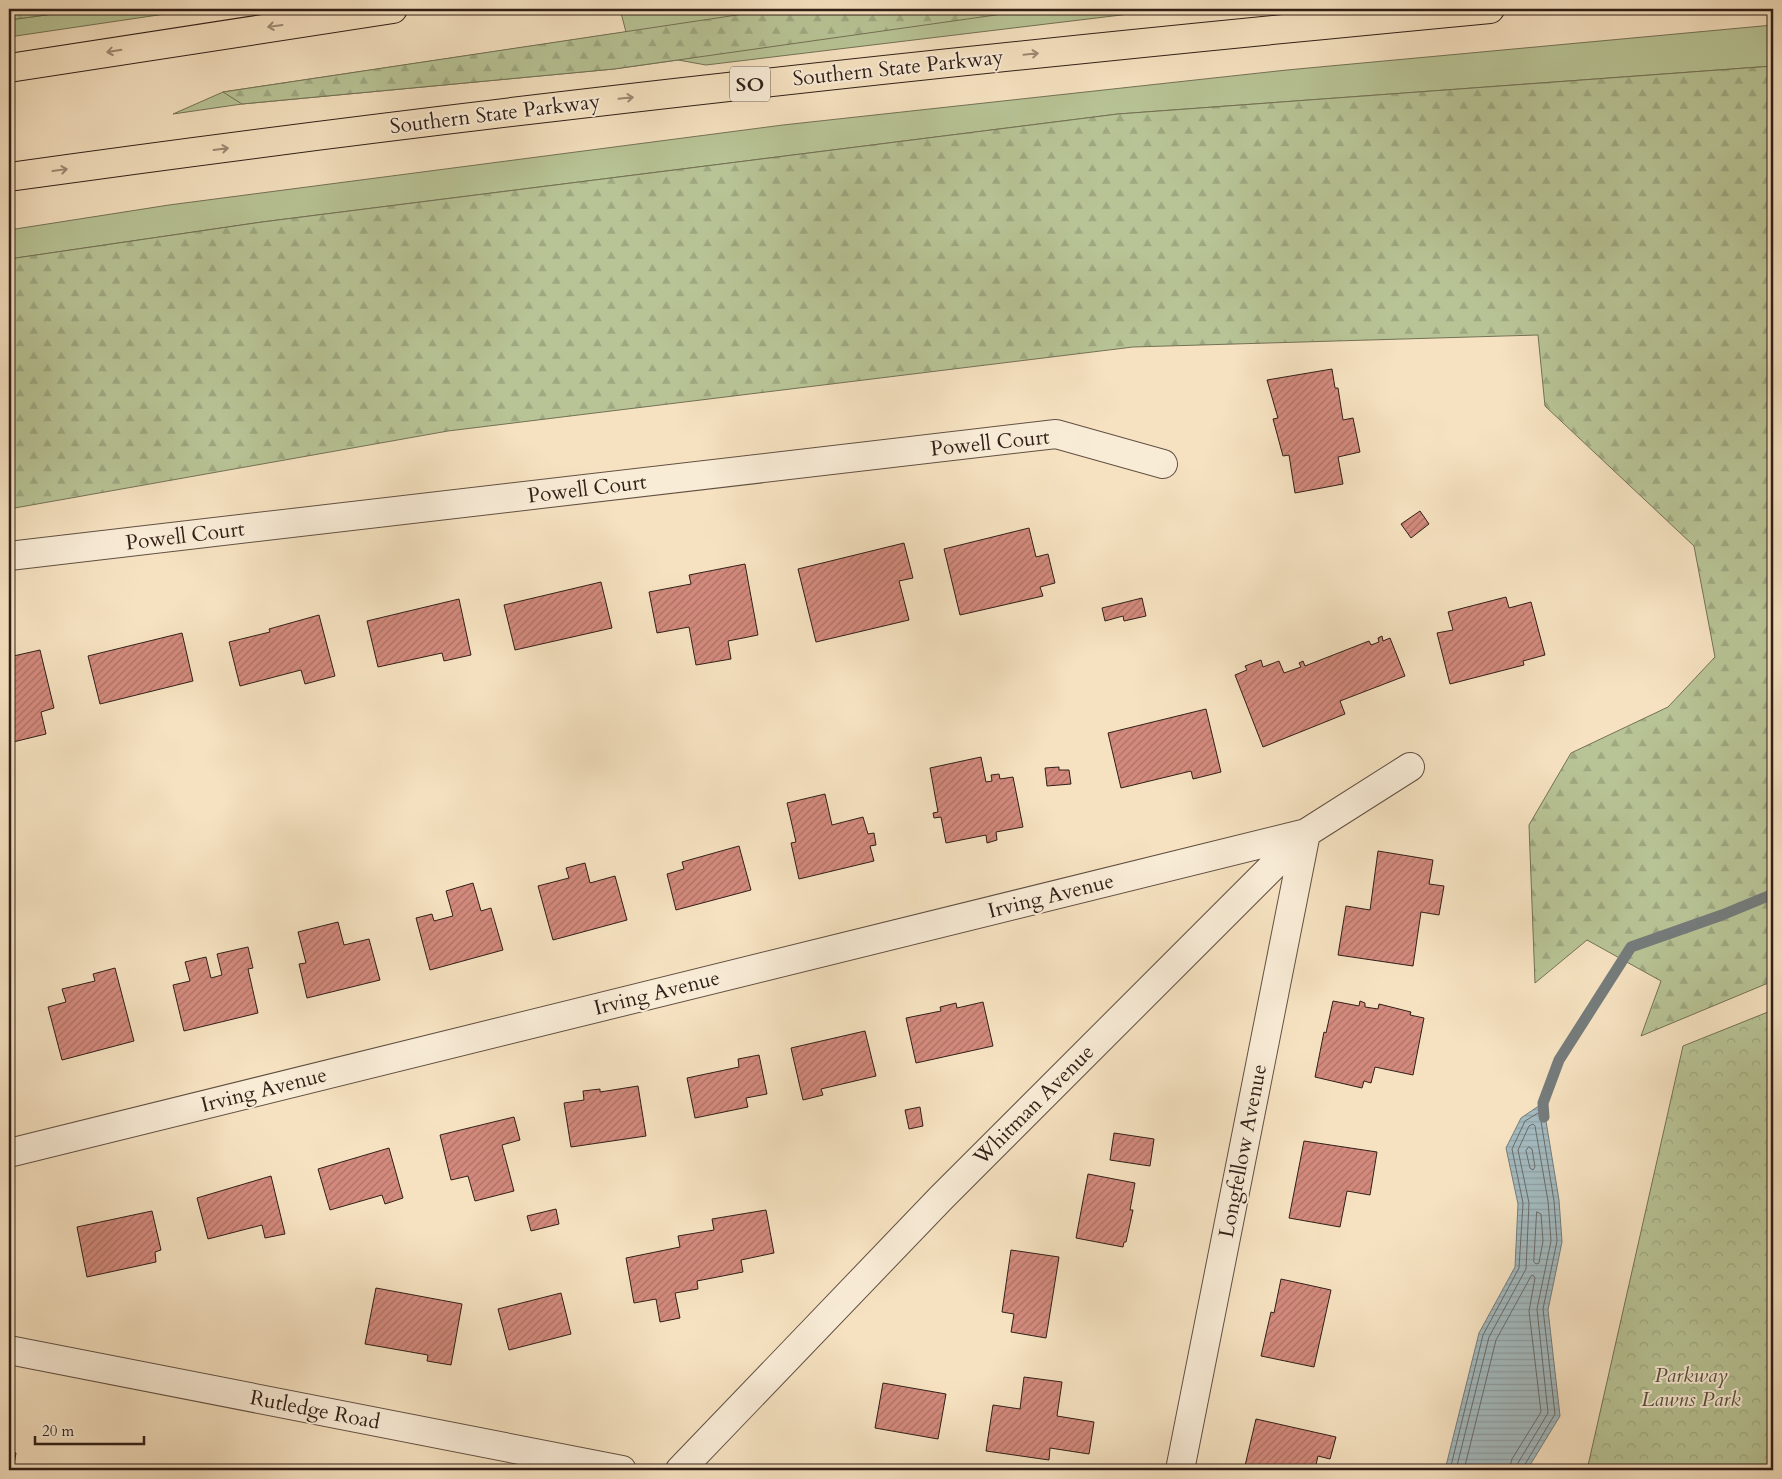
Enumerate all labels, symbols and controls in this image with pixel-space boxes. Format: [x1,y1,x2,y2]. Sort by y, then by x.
one-way arrow [267,21,283,31]
street label: Southern State Parkway [791,43,1005,93]
one-way arrow [107,46,123,56]
one-way arrow [1022,49,1038,59]
road number: SO [730,66,770,102]
street label: Southern State Parkway [388,87,602,141]
one-way arrow [617,93,633,103]
one-way arrow [213,143,229,153]
one-way arrow [52,165,68,175]
street label: Powell Court [929,422,1051,464]
street label: Powell Court [526,467,649,511]
street label: Powell Court [124,514,247,558]
street label: Irving Avenue [985,866,1117,926]
street label: Irving Avenue [591,963,723,1023]
street label: Whitman Avenue [967,1038,1101,1172]
street label: Irving Avenue [198,1060,330,1120]
street label: Longfellow Avenue [1212,1062,1274,1240]
park label: Parkway Lawns Park [1641,1361,1741,1414]
street label: Rutledge Road [248,1383,382,1437]
scale bar [35,1414,144,1446]
text: 20 m [42,1421,74,1441]

